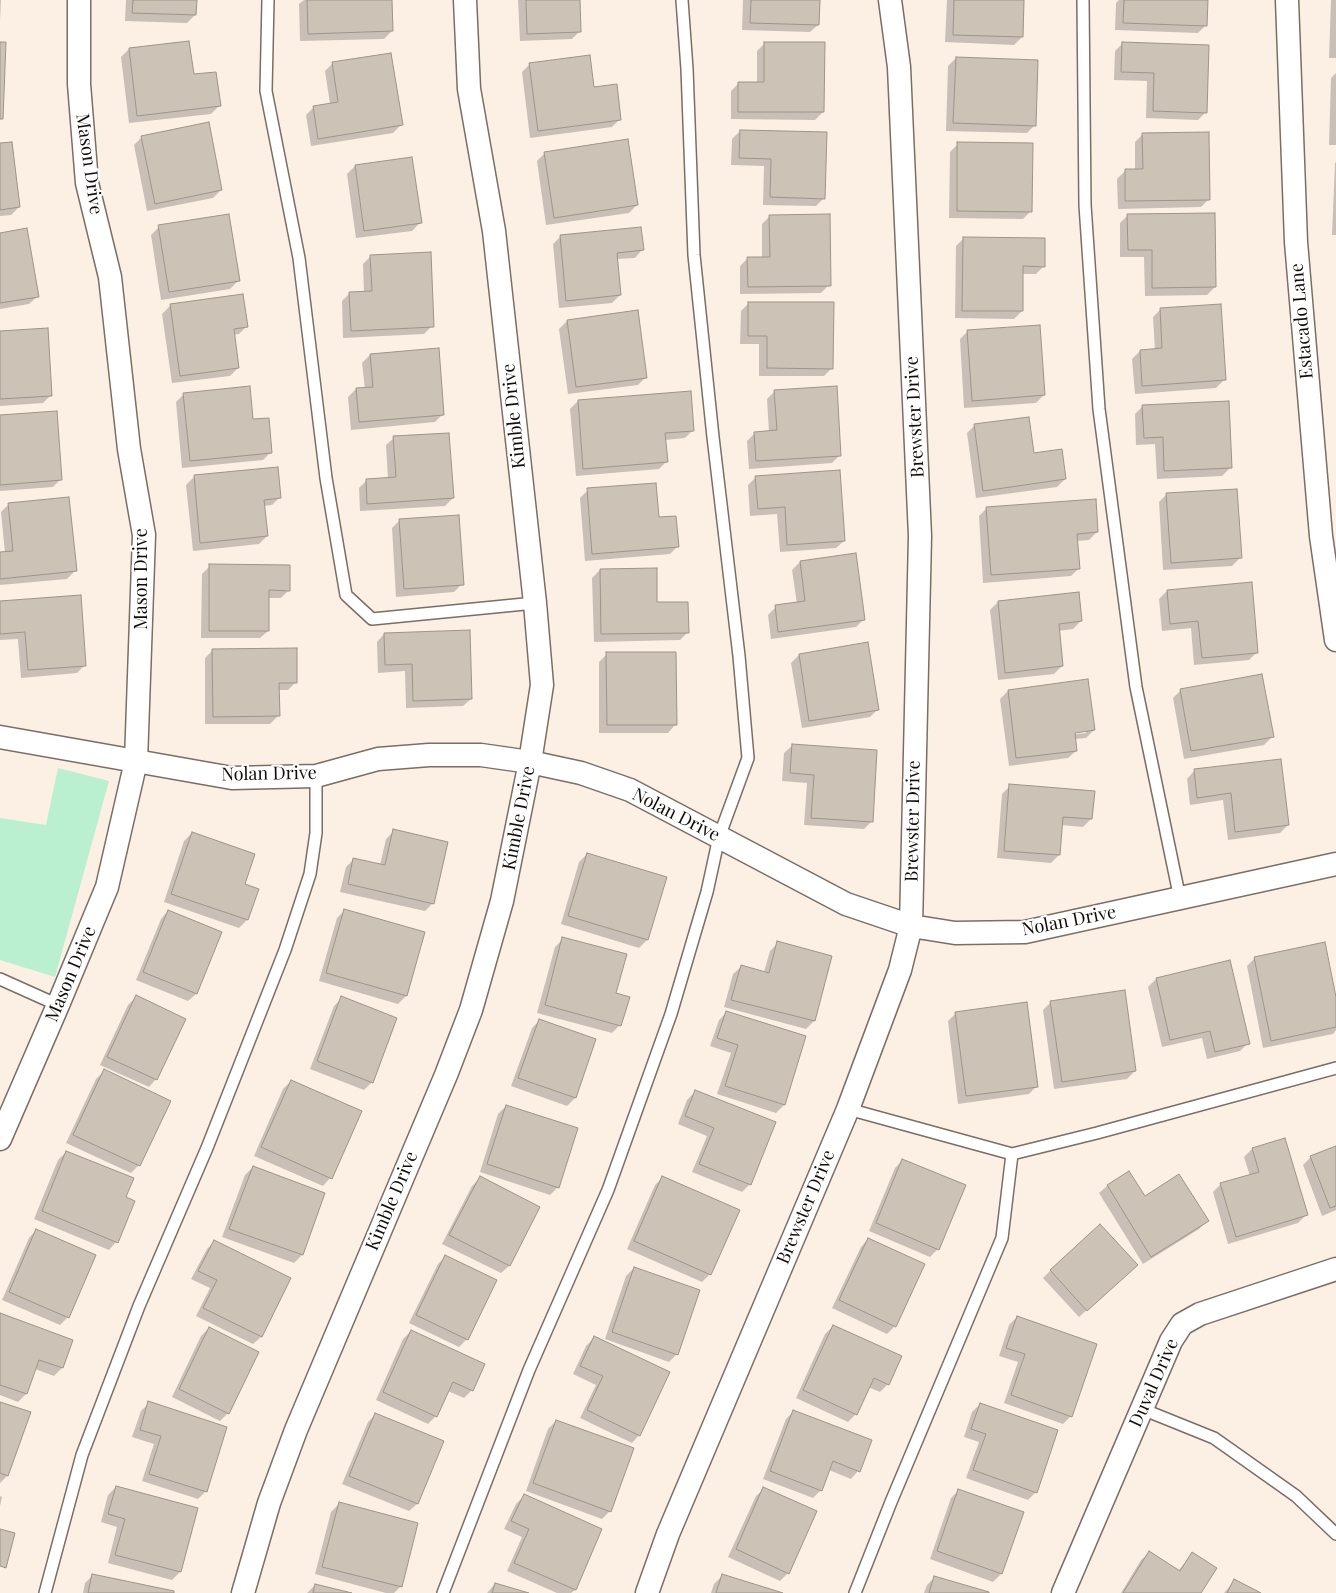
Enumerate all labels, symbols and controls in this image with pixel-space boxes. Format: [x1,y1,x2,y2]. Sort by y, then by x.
street label: Mason Drive [71,112,107,216]
street label: Estacado Lane [1286,262,1318,380]
street label: Brewster Drive [901,356,929,478]
street label: Kimble Drive [498,362,530,470]
street label: Mason Drive [130,528,152,630]
street label: Brewster Drive [901,760,925,882]
street label: Nolan Drive [221,762,317,786]
street label: Kimble Drive [498,764,540,872]
street label: Nolan Drive [629,784,723,846]
street label: Nolan Drive [1020,901,1118,941]
street label: Mason Drive [41,923,101,1025]
street label: Brewster Drive [772,1147,840,1267]
street label: Kimble Drive [361,1148,423,1254]
street label: Duval Drive [1125,1335,1183,1431]

